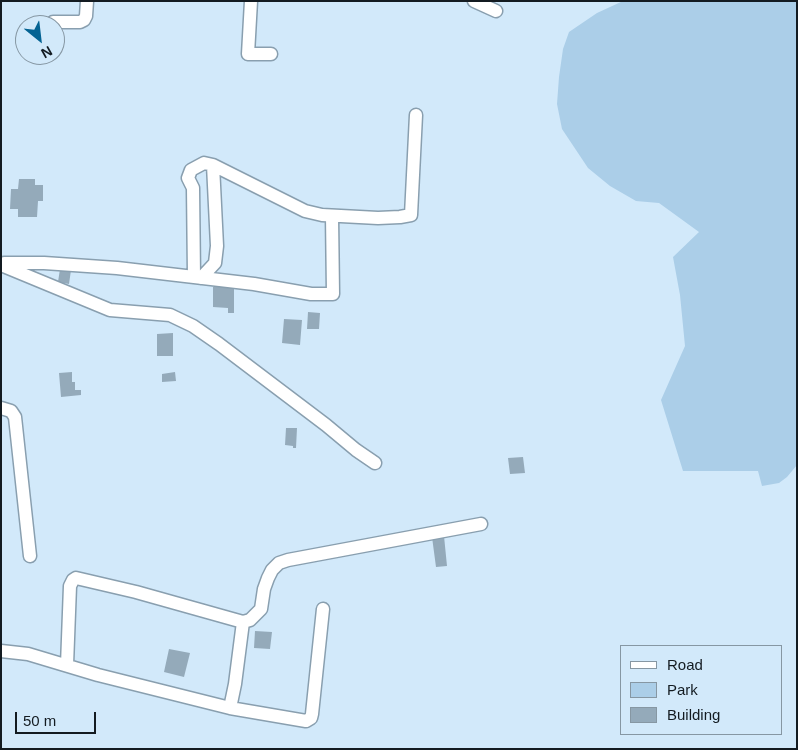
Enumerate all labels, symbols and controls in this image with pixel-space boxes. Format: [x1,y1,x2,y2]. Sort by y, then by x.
north arrow [15,15,65,65]
text: N [38,43,55,62]
legend [620,645,783,735]
text: Road [667,656,703,673]
text: Park [667,681,698,698]
scale bar [18,702,99,734]
text: Building [667,706,720,723]
text: 50 m [23,712,56,729]

